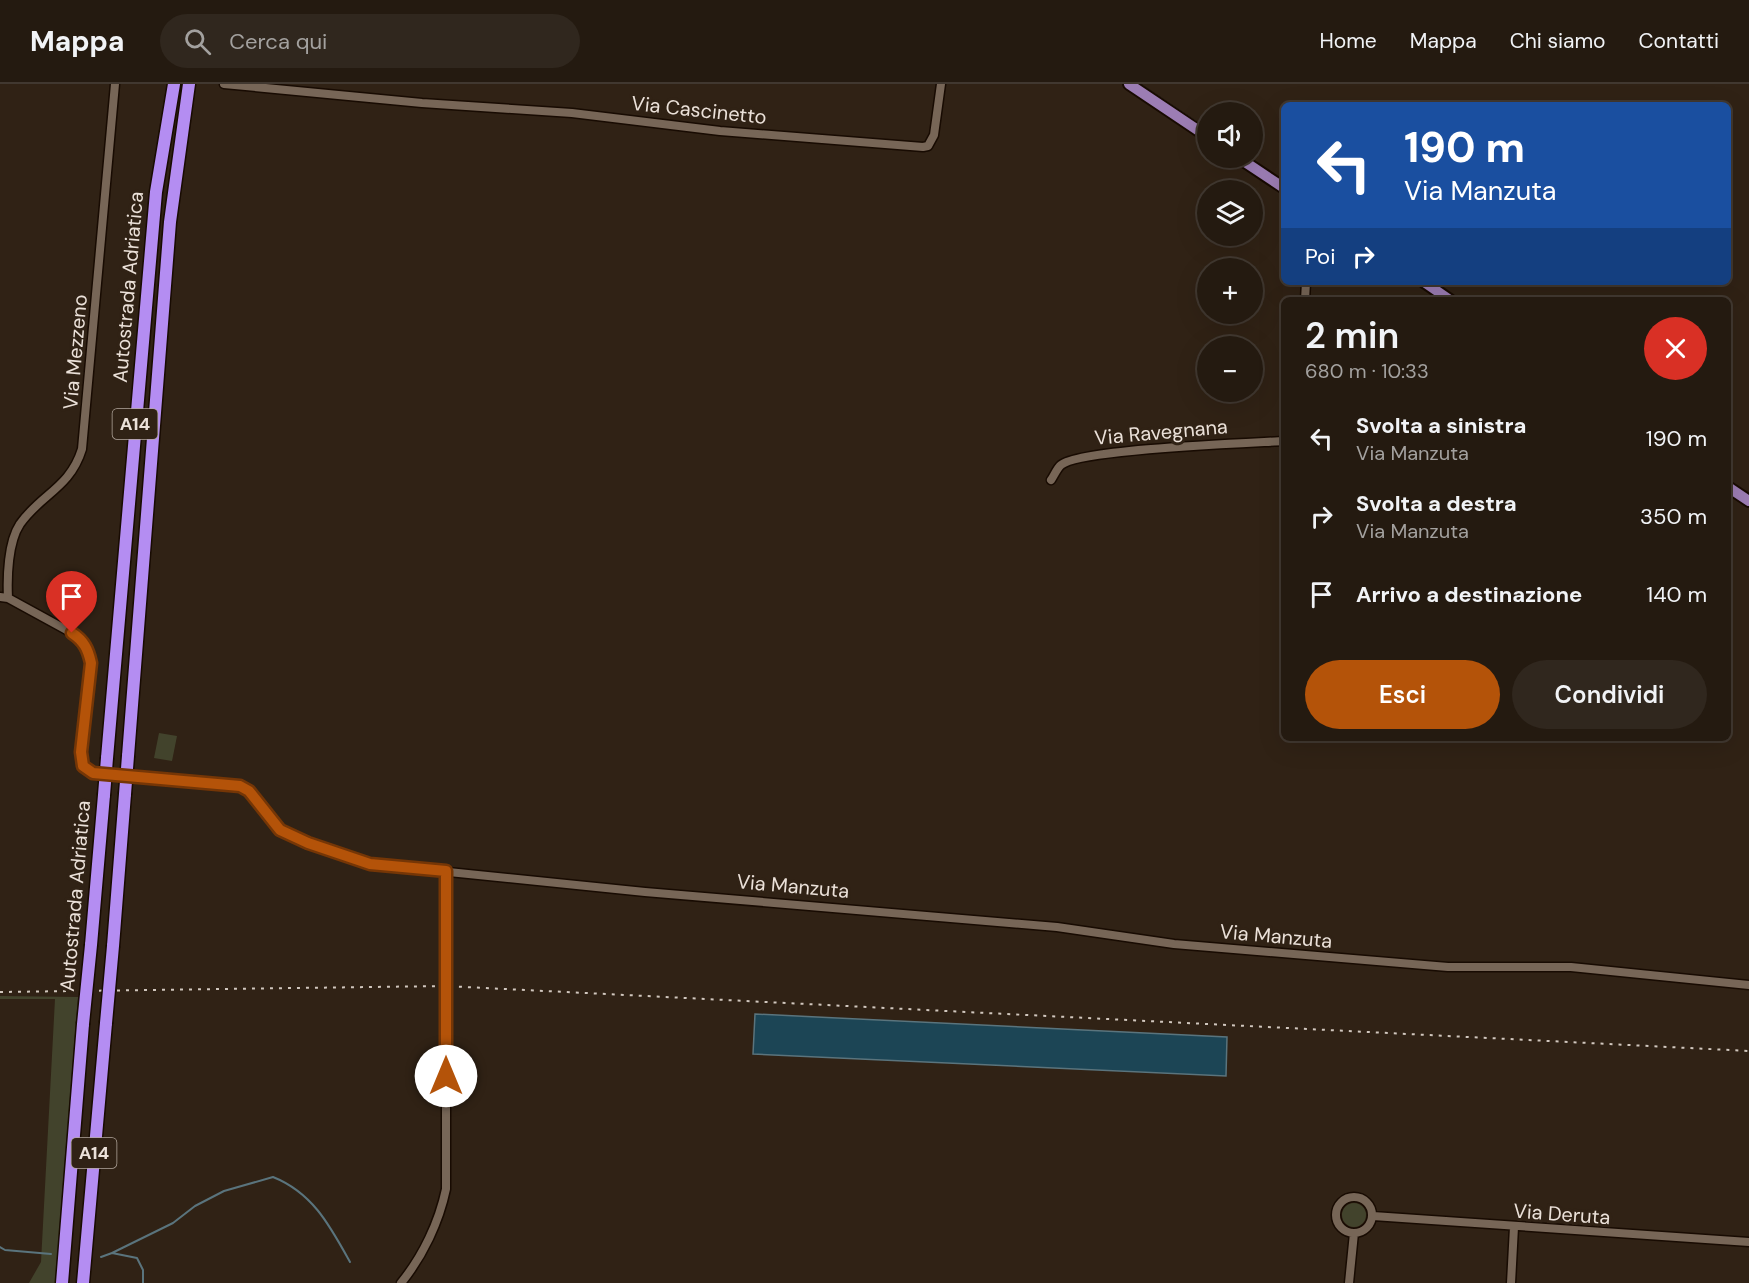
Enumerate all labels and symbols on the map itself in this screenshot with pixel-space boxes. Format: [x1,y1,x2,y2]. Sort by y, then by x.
street label: Via Cascinetto [630,90,768,130]
street label: Autostrada Adriatica [107,191,149,383]
street label: Via Mezzeno [57,293,93,411]
road number: A14 [112,409,158,439]
street label: Via Ravegnana [1093,413,1229,451]
pin [46,571,97,633]
street label: Autostrada Adriatica [54,800,96,992]
street label: Via Manzuta [736,868,850,904]
street label: Via Manzuta [1219,918,1333,954]
position arrow [414,1044,478,1108]
road number: A14 [72,1138,116,1168]
street label: Via Deruta [1513,1198,1611,1230]

